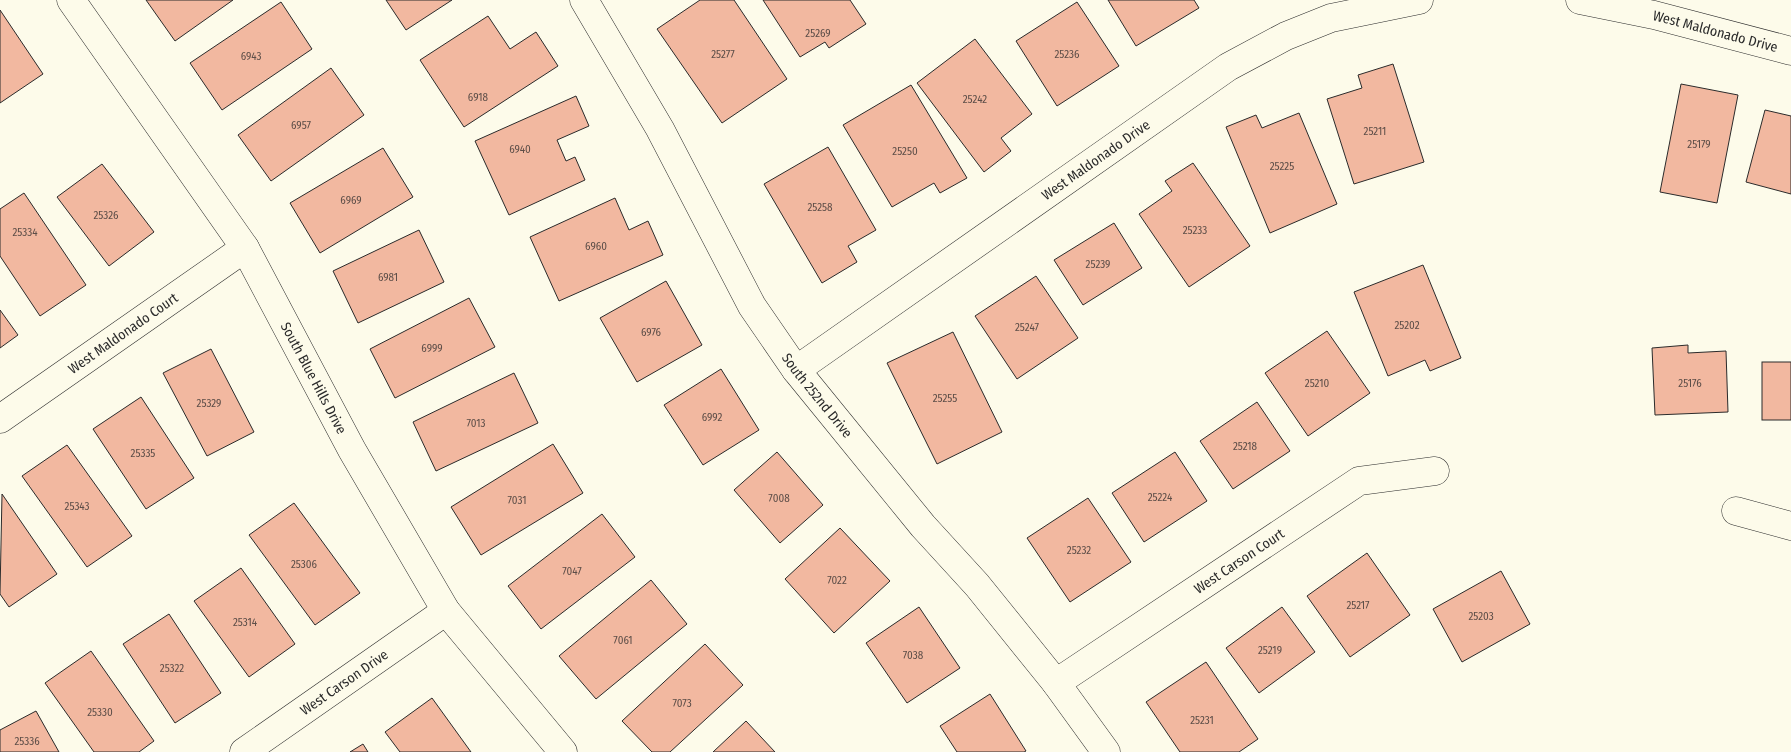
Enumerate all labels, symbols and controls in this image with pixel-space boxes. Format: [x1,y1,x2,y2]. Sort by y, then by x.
street label: West Maldonado Drive [1651,7,1780,56]
house number: 25269 [805,27,831,40]
house number: 25277 [711,48,735,61]
house number: 25236 [1054,48,1080,61]
house number: 6943 [241,50,261,63]
house number: 6918 [468,91,489,104]
house number: 25242 [963,93,987,106]
street label: West Maldonado Drive [1038,116,1153,204]
house number: 6957 [291,119,312,132]
house number: 25211 [1364,125,1386,138]
house number: 25179 [1687,138,1711,151]
house number: 6940 [509,143,531,156]
house number: 25250 [892,145,918,158]
house number: 25225 [1270,160,1294,173]
house number: 6969 [340,194,362,207]
house number: 25258 [807,201,833,214]
house number: 25326 [93,209,119,222]
house number: 25233 [1183,224,1207,237]
house number: 25334 [12,226,38,239]
house number: 6960 [585,240,607,253]
house number: 25239 [1086,258,1110,271]
house number: 6981 [378,271,398,284]
street label: West Maldonado Court [65,289,181,377]
street label: South Blue Hills Drive [277,319,350,437]
house number: 25202 [1394,319,1420,332]
house number: 25247 [1015,321,1040,334]
house number: 6976 [641,326,662,339]
house number: 6999 [421,342,443,355]
street label: South 252nd Drive [778,350,856,441]
house number: 25210 [1305,377,1329,390]
house number: 25176 [1678,377,1702,390]
house number: 25255 [933,392,957,405]
house number: 25329 [197,397,221,410]
house number: 6992 [702,411,722,424]
house number: 7013 [466,417,486,430]
house number: 25218 [1233,440,1258,453]
house number: 25335 [131,447,155,460]
house number: 25224 [1148,491,1173,504]
house number: 7008 [768,492,790,505]
house number: 7031 [508,494,526,507]
house number: 25343 [65,500,89,513]
street label: West Carson Court [1191,525,1288,597]
house number: 25232 [1067,544,1091,557]
house number: 25306 [291,558,318,571]
house number: 7047 [562,565,582,578]
house number: 7022 [827,574,847,587]
house number: 25217 [1346,599,1370,612]
house number: 25203 [1468,610,1494,623]
house number: 25314 [233,616,258,629]
house number: 7061 [613,634,633,647]
house number: 25219 [1258,644,1282,657]
street label: West Carson Drive [297,646,391,719]
house number: 7038 [903,649,924,662]
house number: 25322 [160,662,184,675]
house number: 7073 [672,697,692,710]
house number: 25330 [87,706,113,719]
house number: 25231 [1190,714,1214,727]
house number: 25336 [14,735,40,748]

